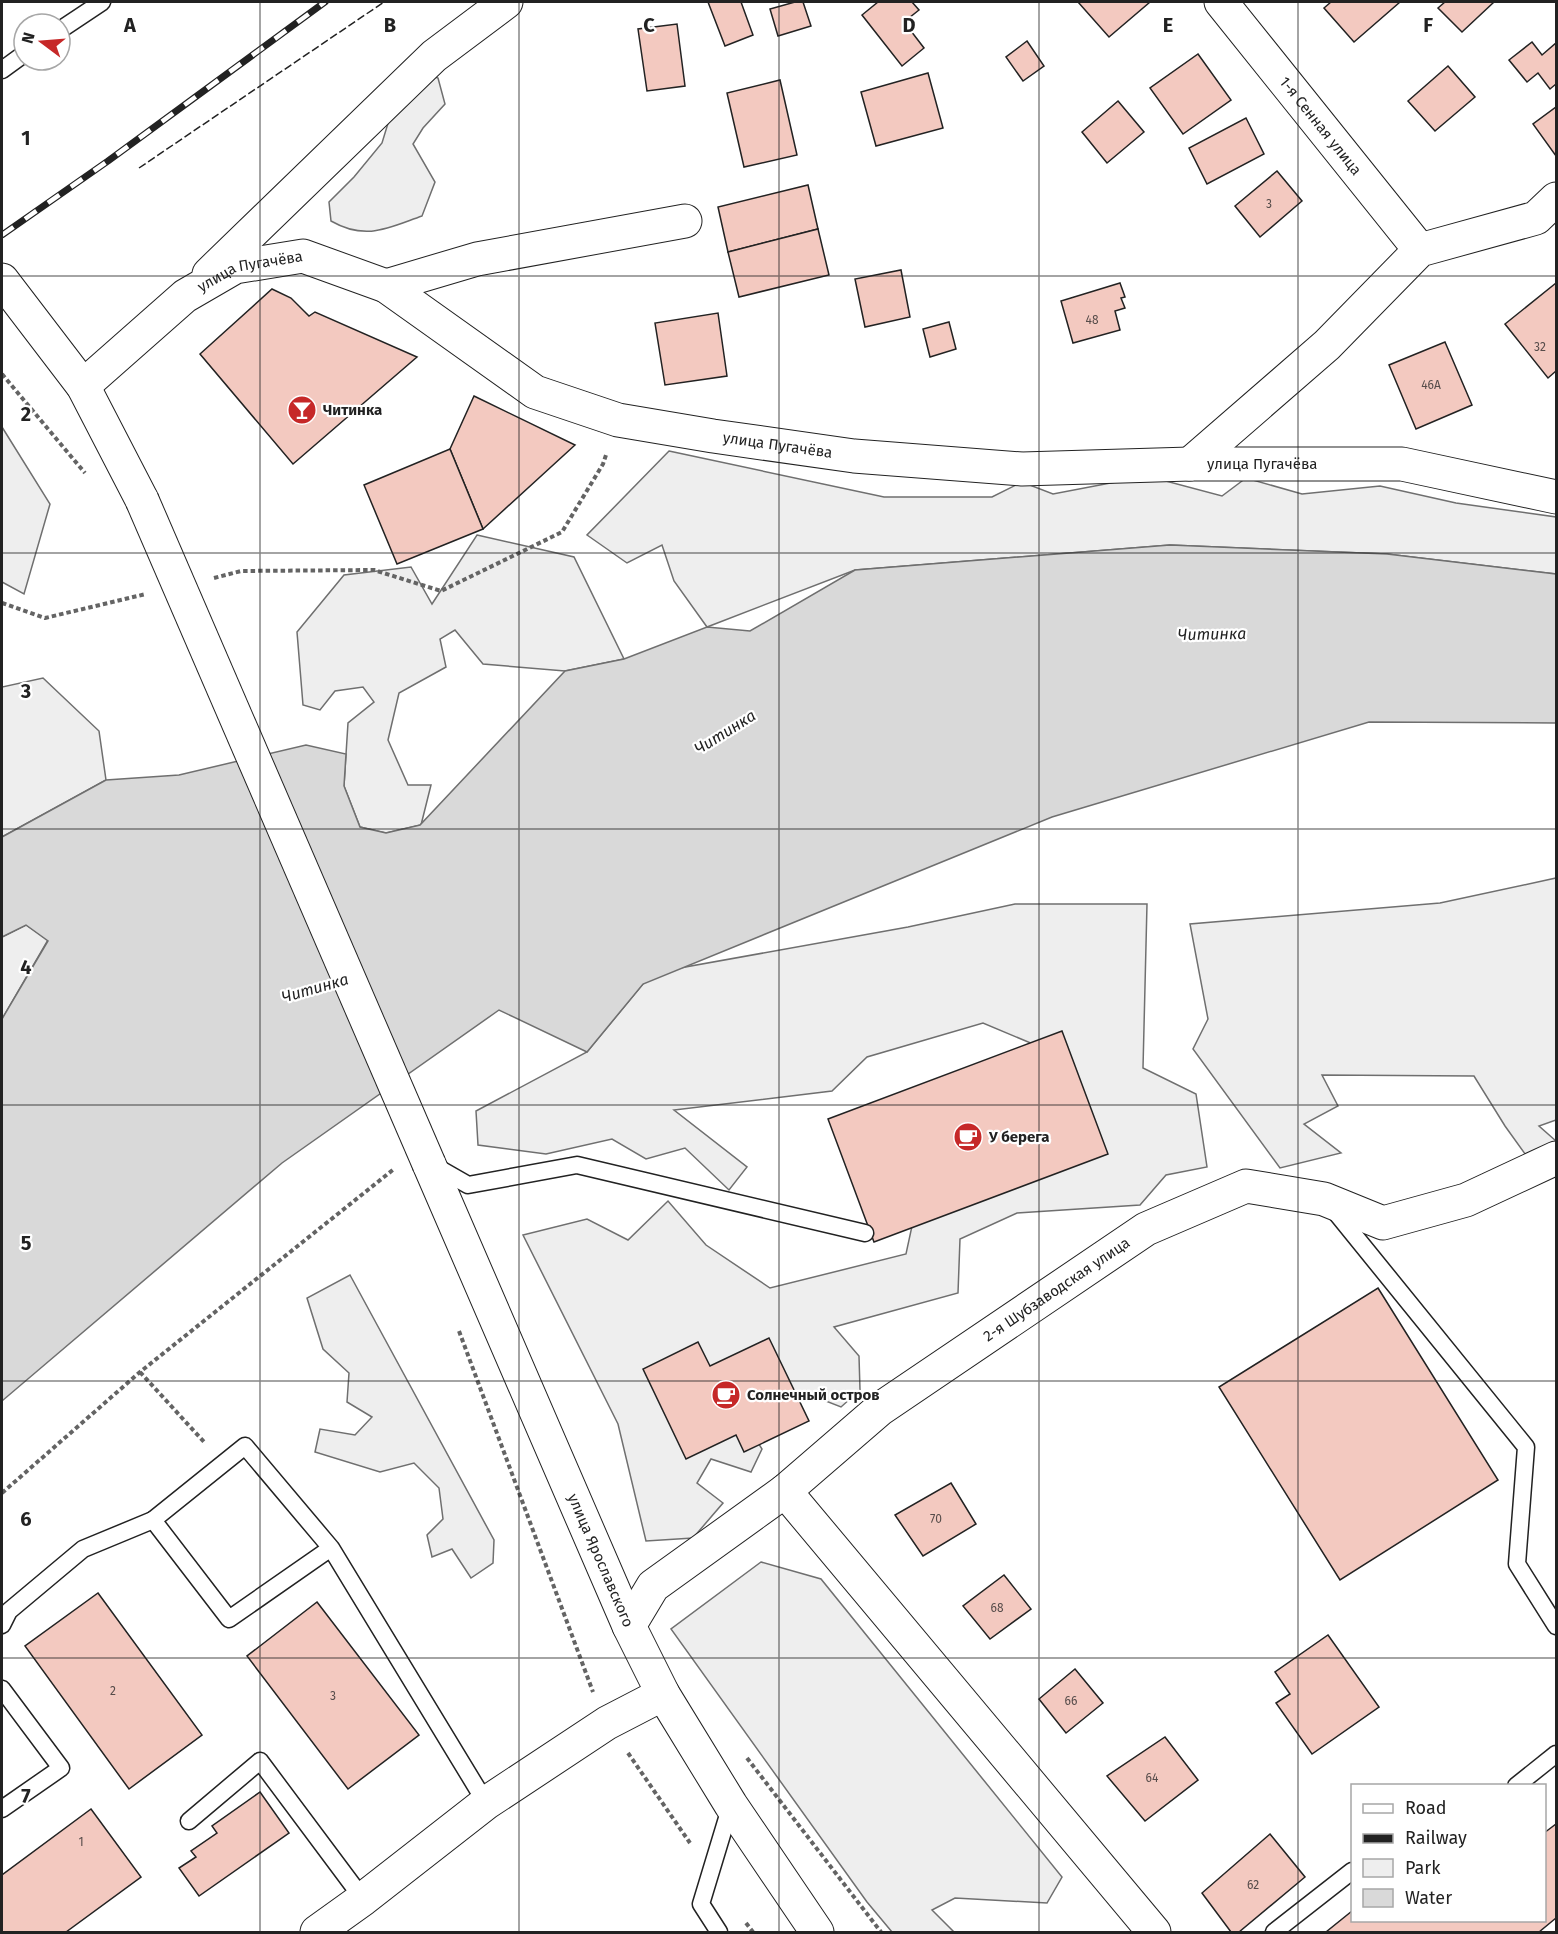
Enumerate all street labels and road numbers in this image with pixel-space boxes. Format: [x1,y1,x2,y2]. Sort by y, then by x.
street label: 1-я Сенная улица [1276,73,1365,179]
street label: улица Пугачёва [194,247,304,296]
street label: улица Пугачёва [722,429,833,462]
street label: улица Пугачёва [1207,455,1317,473]
street label: 2-я Шубзаводская улица [980,1234,1133,1345]
street label: улица Ярославского [564,1491,637,1630]

